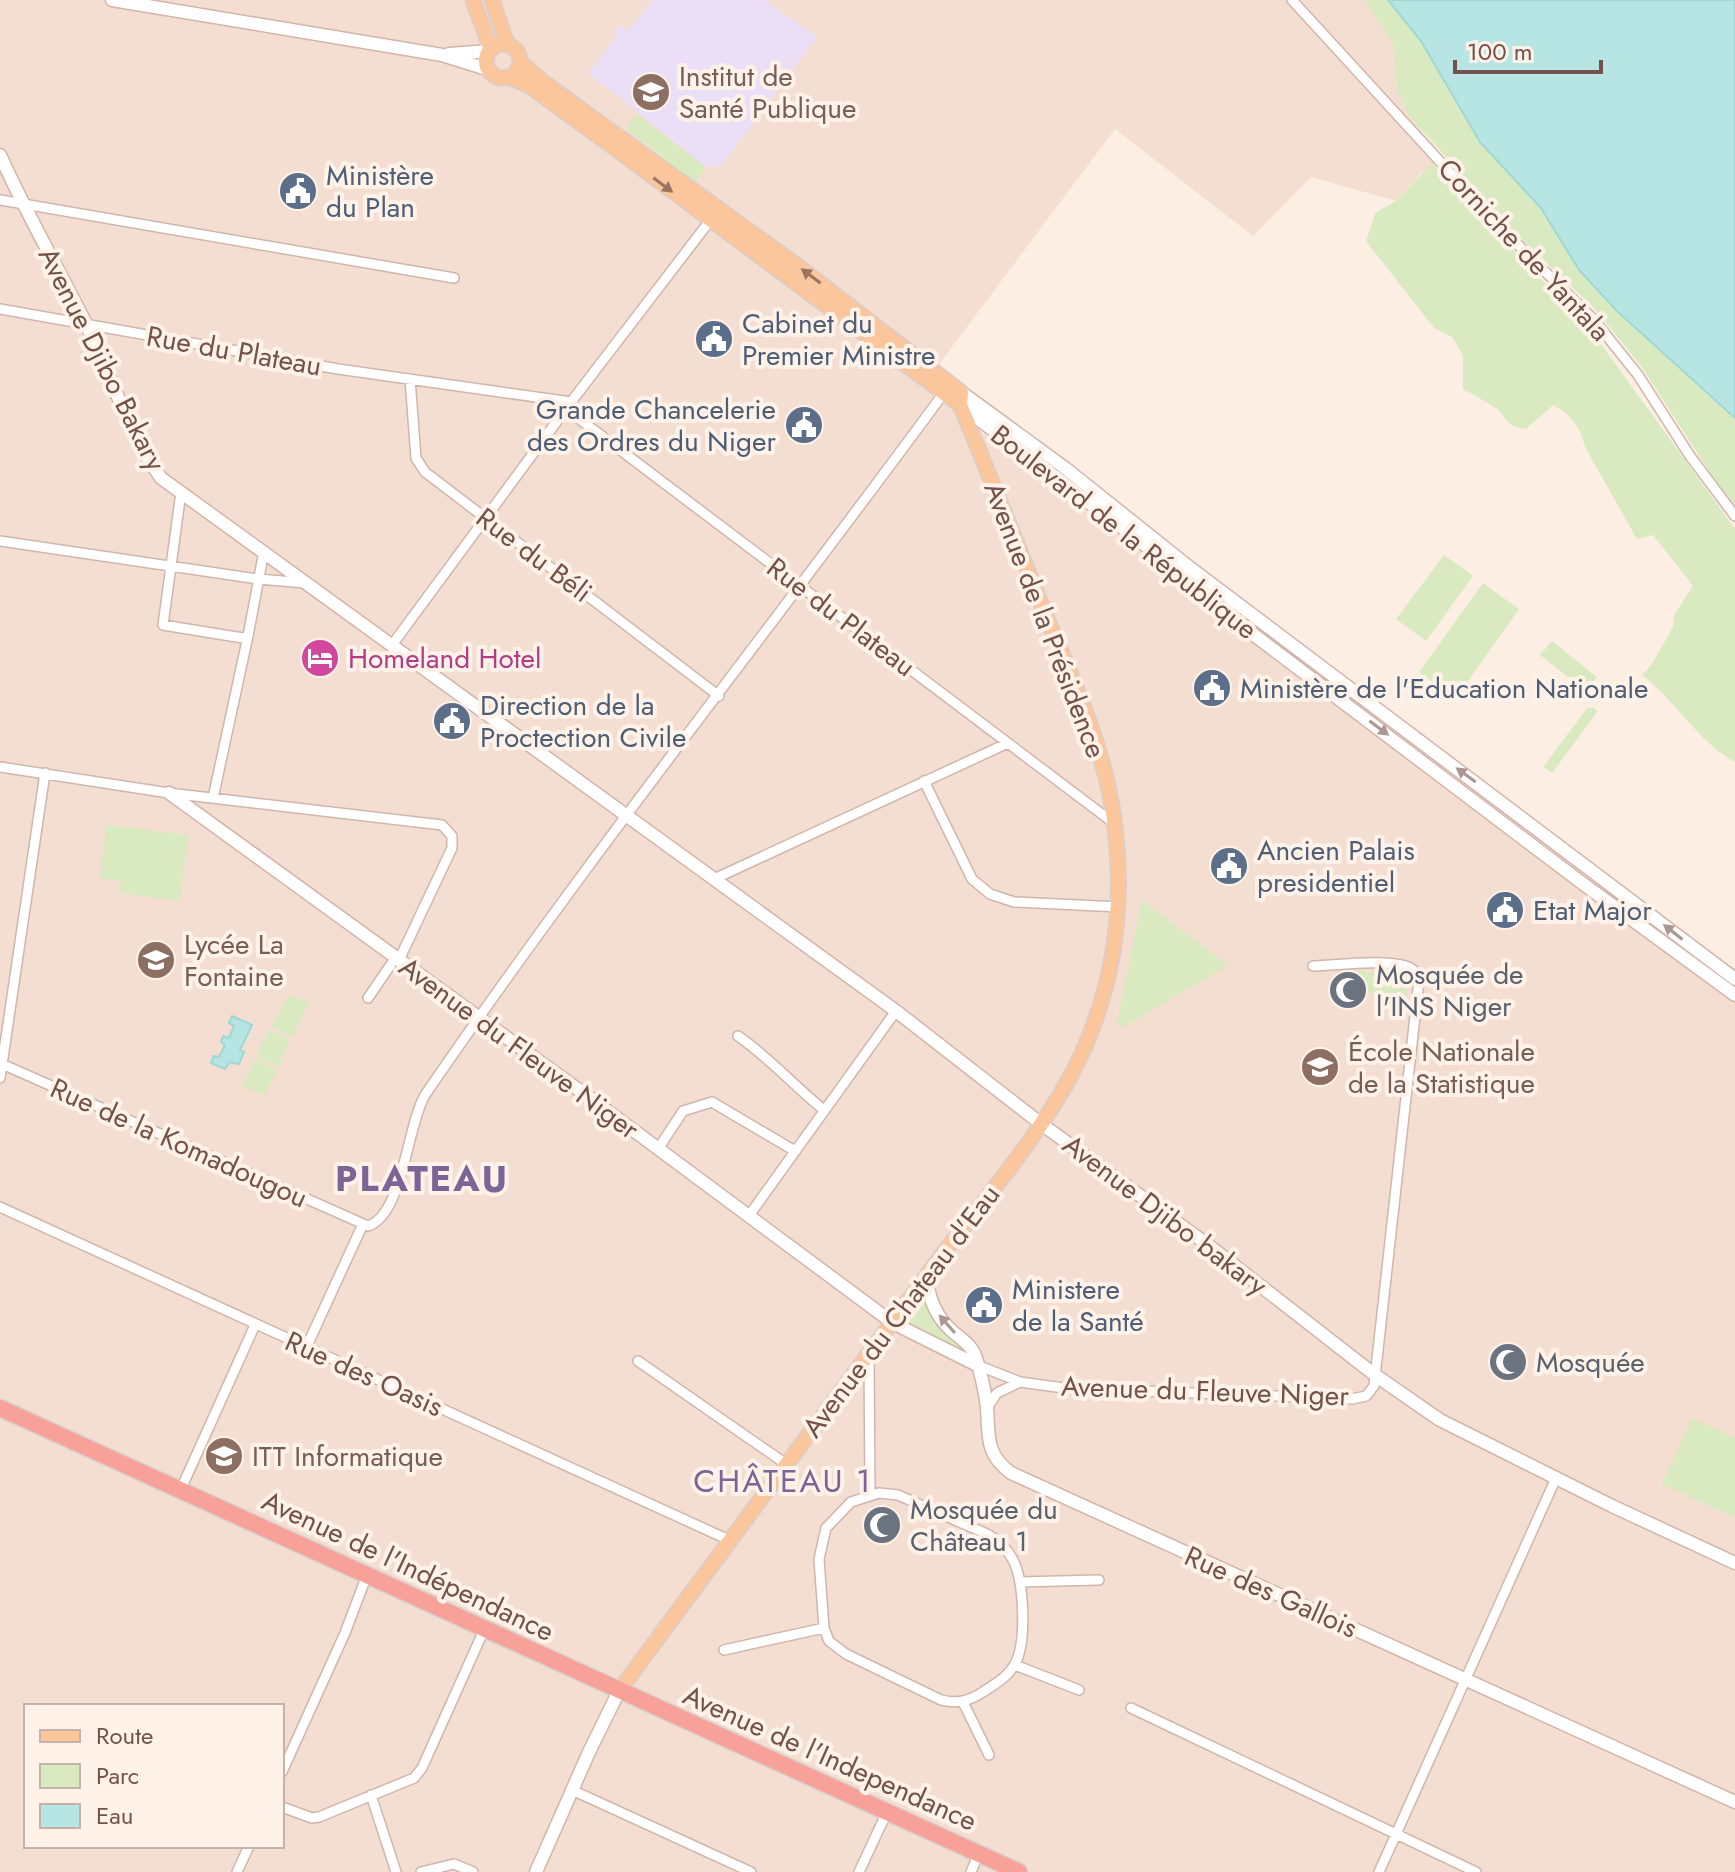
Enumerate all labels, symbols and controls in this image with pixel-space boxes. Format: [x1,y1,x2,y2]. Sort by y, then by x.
scale bar [1455,24,1601,74]
text: 100 m [1467,34,1533,69]
place label: Institut de Santé Publique [679,56,856,129]
school or university icon: Institut de Santé Publique [630,71,672,113]
street label: Corniche de Yantala [1428,149,1620,351]
place label: Ministère du Plan [326,155,434,228]
public building icon: Ministère du Plan [277,170,319,212]
one-way arrow [653,177,674,192]
street label: Avenue Djibo Bakary [28,240,176,479]
one-way arrow [801,268,821,284]
place label: Cabinet du Premier Ministre [742,303,935,376]
street label: Rue du Plateau [143,315,325,387]
public building icon: Cabinet du Premier Ministre [693,318,735,360]
place label: Grande Chancelerie des Ordres du Niger [527,389,776,462]
public building icon: Grande Chancelerie des Ordres du Niger [783,404,825,446]
street label: Boulevard de la République [982,415,1266,649]
street label: Avenue de la Présidence [973,476,1117,764]
street label: Rue du Béli [467,498,601,612]
street label: Rue du Plateau [758,547,924,687]
hotel icon: Homeland Hotel [299,637,341,679]
place label: Homeland Hotel [348,638,541,679]
public building icon: Ministère de l'Education Nationale [1191,667,1233,709]
place label: Ministère de l'Education Nationale [1240,668,1648,709]
place label: Direction de la Proctection Civile [480,685,686,758]
public building icon: Direction de la Proctection Civile [431,700,473,742]
one-way arrow [1368,720,1389,736]
one-way arrow [1455,768,1476,783]
place label: Ancien Palais presidentiel [1257,830,1415,903]
public building icon: Ancien Palais presidentiel [1208,845,1250,887]
public building icon: Etat Major [1484,889,1526,931]
place label: Etat Major [1533,890,1652,931]
place label: Lycée La Fontaine [184,924,284,997]
one-way arrow [1663,925,1683,941]
school or university icon: Lycée La Fontaine [135,939,177,981]
street label: Avenue du Fleuve Niger [390,947,648,1149]
place label: Mosquée de l'INS Niger [1376,954,1524,1027]
mosque icon: Mosquée de l'INS Niger [1327,969,1369,1011]
place label: École Nationale de la Statistique [1348,1031,1535,1104]
school or university icon: École Nationale de la Statistique [1299,1046,1341,1088]
street label: Rue de la Komadougou [44,1068,314,1218]
street label: Avenue Djibo bakary [1054,1124,1276,1306]
district label: PLATEAU [335,1152,509,1204]
street label: Avenue du Chateau d'Eau [792,1176,1010,1446]
place label: Ministere de la Santé [1012,1269,1144,1342]
public building icon: Ministere de la Santé [963,1284,1005,1326]
one-way arrow [939,1314,956,1334]
street label: Rue des Oasis [279,1321,449,1427]
mosque icon: Mosquée [1487,1341,1529,1383]
place label: Mosquée [1536,1342,1645,1383]
street label: Avenue du Fleuve Niger [1060,1365,1350,1417]
school or university icon: ITT Informatique [203,1435,245,1477]
place label: ITT Informatique [252,1436,443,1477]
district label: CHÂTEAU 1 [693,1458,873,1504]
street label: Avenue de l'Indépendance [255,1480,561,1652]
place label: Mosquée du Château 1 [910,1489,1058,1562]
mosque icon: Mosquée du Château 1 [861,1504,903,1546]
street label: Rue des Gallois [1178,1536,1364,1648]
street label: Avenue de l'Independance [677,1675,983,1841]
legend [24,1704,284,1848]
text: Route [96,1718,153,1753]
text: Parc [96,1758,139,1793]
text: Eau [96,1798,133,1833]

